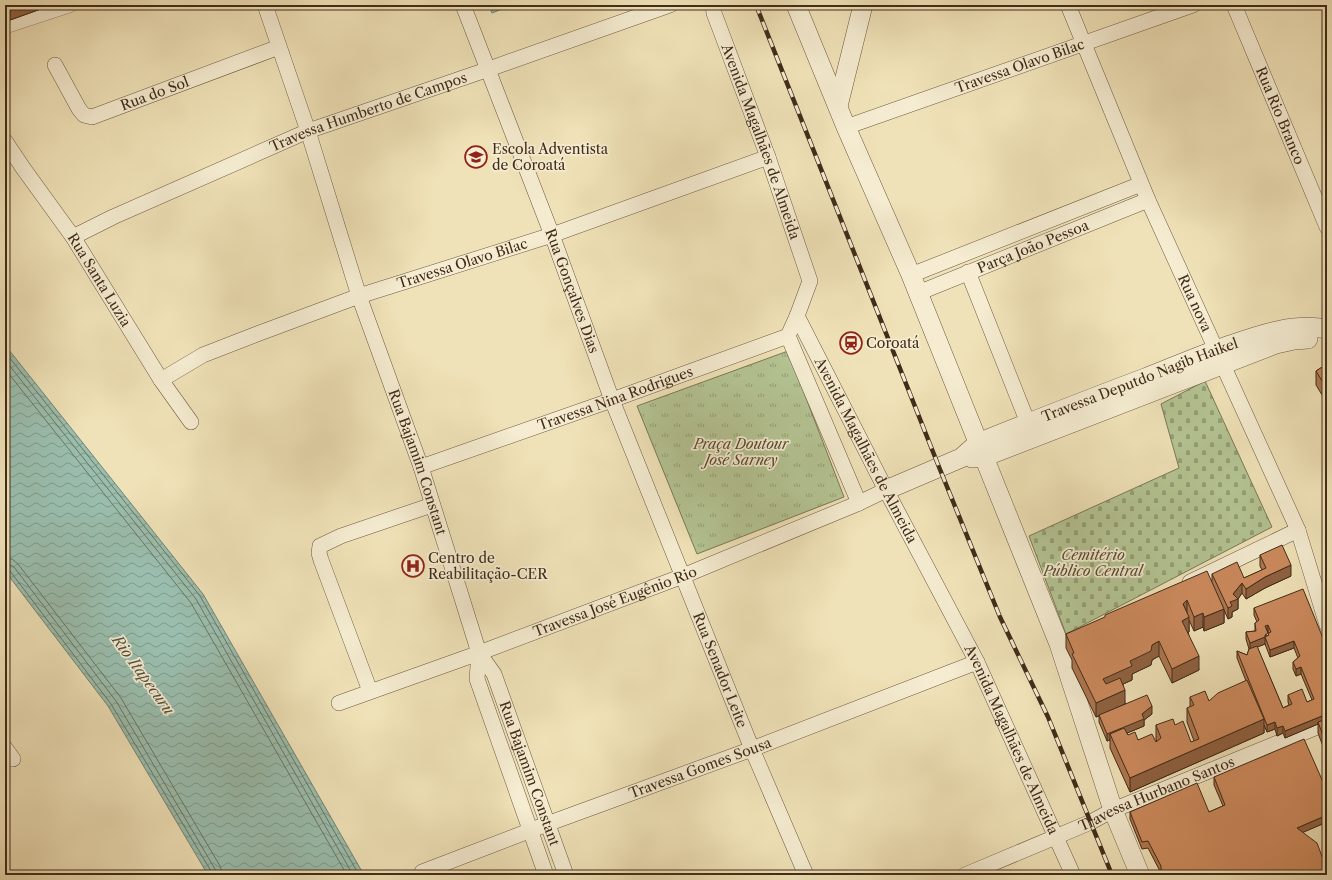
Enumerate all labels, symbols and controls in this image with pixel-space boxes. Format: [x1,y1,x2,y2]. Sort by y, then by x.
street label: Travessa Olavo Bilac [952,35,1087,97]
street label: Avenida Magalhães de Almeida [717,40,804,242]
street label: Rua Rio Branco [1252,64,1309,167]
street label: Travessa Humberto de Campos [267,68,469,156]
street label: Rua do Sol [118,73,191,115]
place label: Escola Adventista de Coroatá [492,140,609,174]
school or university icon: Escola Adventista de Coroatá [463,144,489,170]
street label: Parça João Pessoa [975,216,1092,277]
street label: Rua Gonçalves Dias [541,226,603,356]
street label: Rua Santa Luzia [64,230,135,331]
street label: Travessa Olavo Bilac [395,234,530,292]
street label: Rua nova [1174,271,1216,335]
station icon: Coroatá [838,330,864,356]
place label: Coroatá [866,334,920,352]
street label: Travessa Deputdo Nagib Haikel [1039,334,1240,426]
street label: Avenida Magalhães de Almeida [810,353,922,547]
street label: Travessa Nina Rodrigues [535,362,695,434]
street label: Rua Bajamim Constant [385,387,451,537]
park label: Praça Doutour José Sarney [692,435,790,469]
park label: Cemitério Público Central [1042,546,1144,580]
place label: Centro de Reabilitação-CER [428,549,548,583]
hospital icon: Centro de Reabilitação-CER [400,553,426,579]
street label: Travessa José Eugênio Rio [531,562,700,641]
street label: Rua Senador Leite [689,610,752,730]
water label: Rio Itapecuru [108,630,179,718]
street label: Avenida Magalhães de Almeida [960,641,1063,838]
street label: Rua Bajamim Constant [495,699,564,848]
street label: Travessa Gomes Sousa [626,733,774,802]
street label: Travessa Hurbano Santos [1076,753,1237,835]

